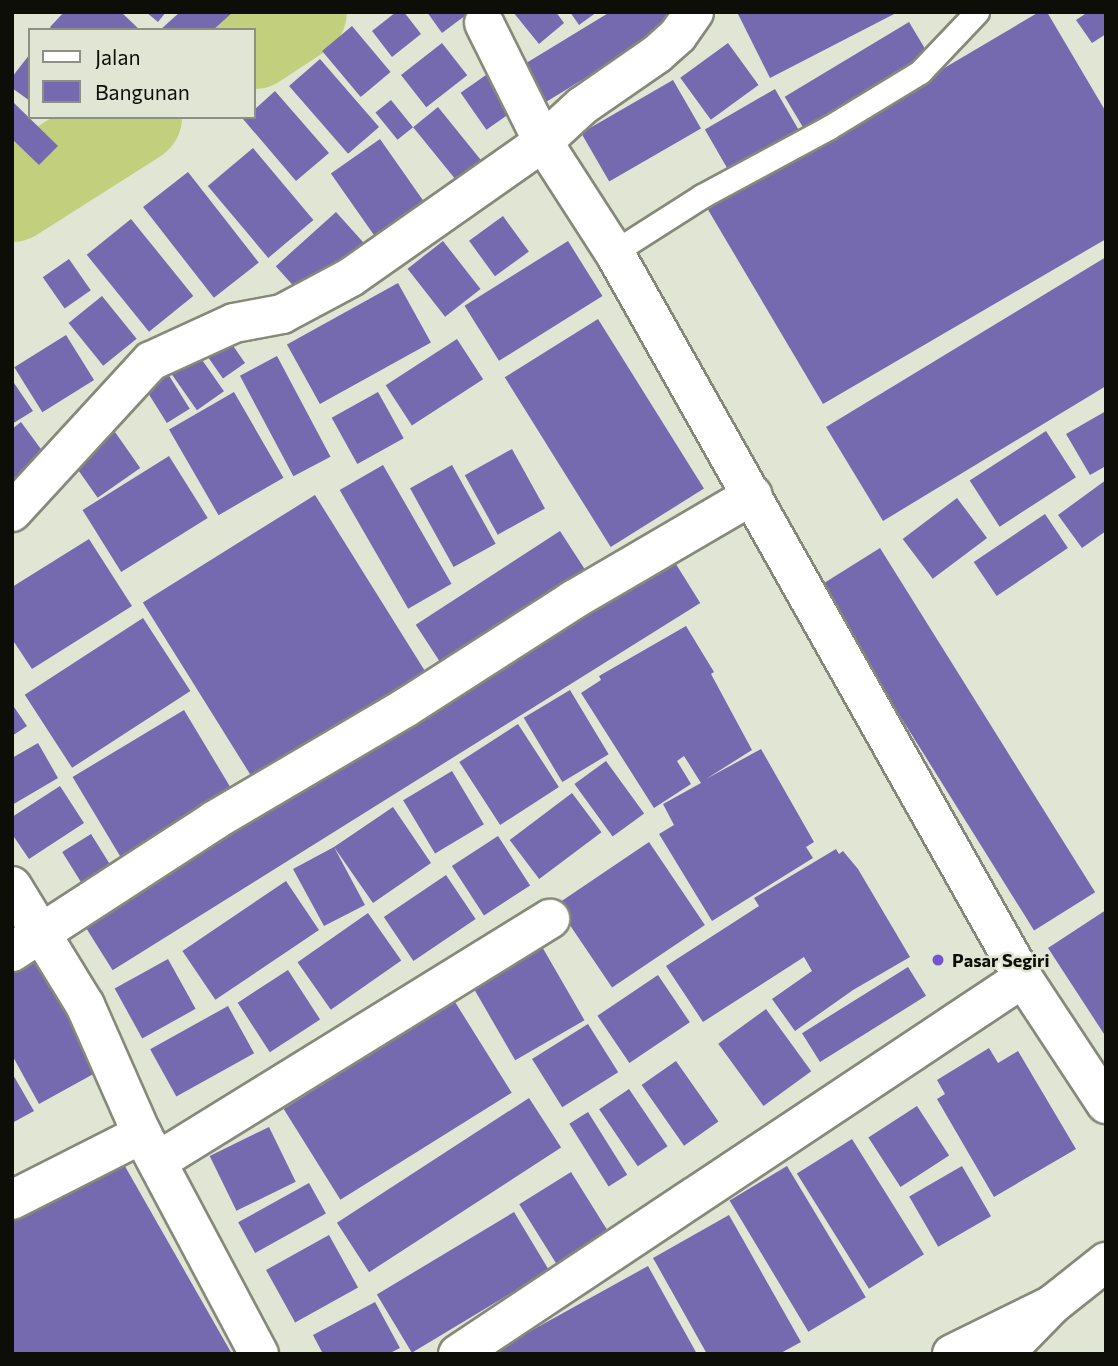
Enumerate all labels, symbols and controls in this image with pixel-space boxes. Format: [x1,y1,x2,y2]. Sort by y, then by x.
legend [28,28,256,119]
text: Jalan [95,44,140,69]
text: Bangunan [95,79,190,104]
place label: Pasar Segiri [952,949,1050,971]
marker: Pasar Segiri [930,952,946,968]

